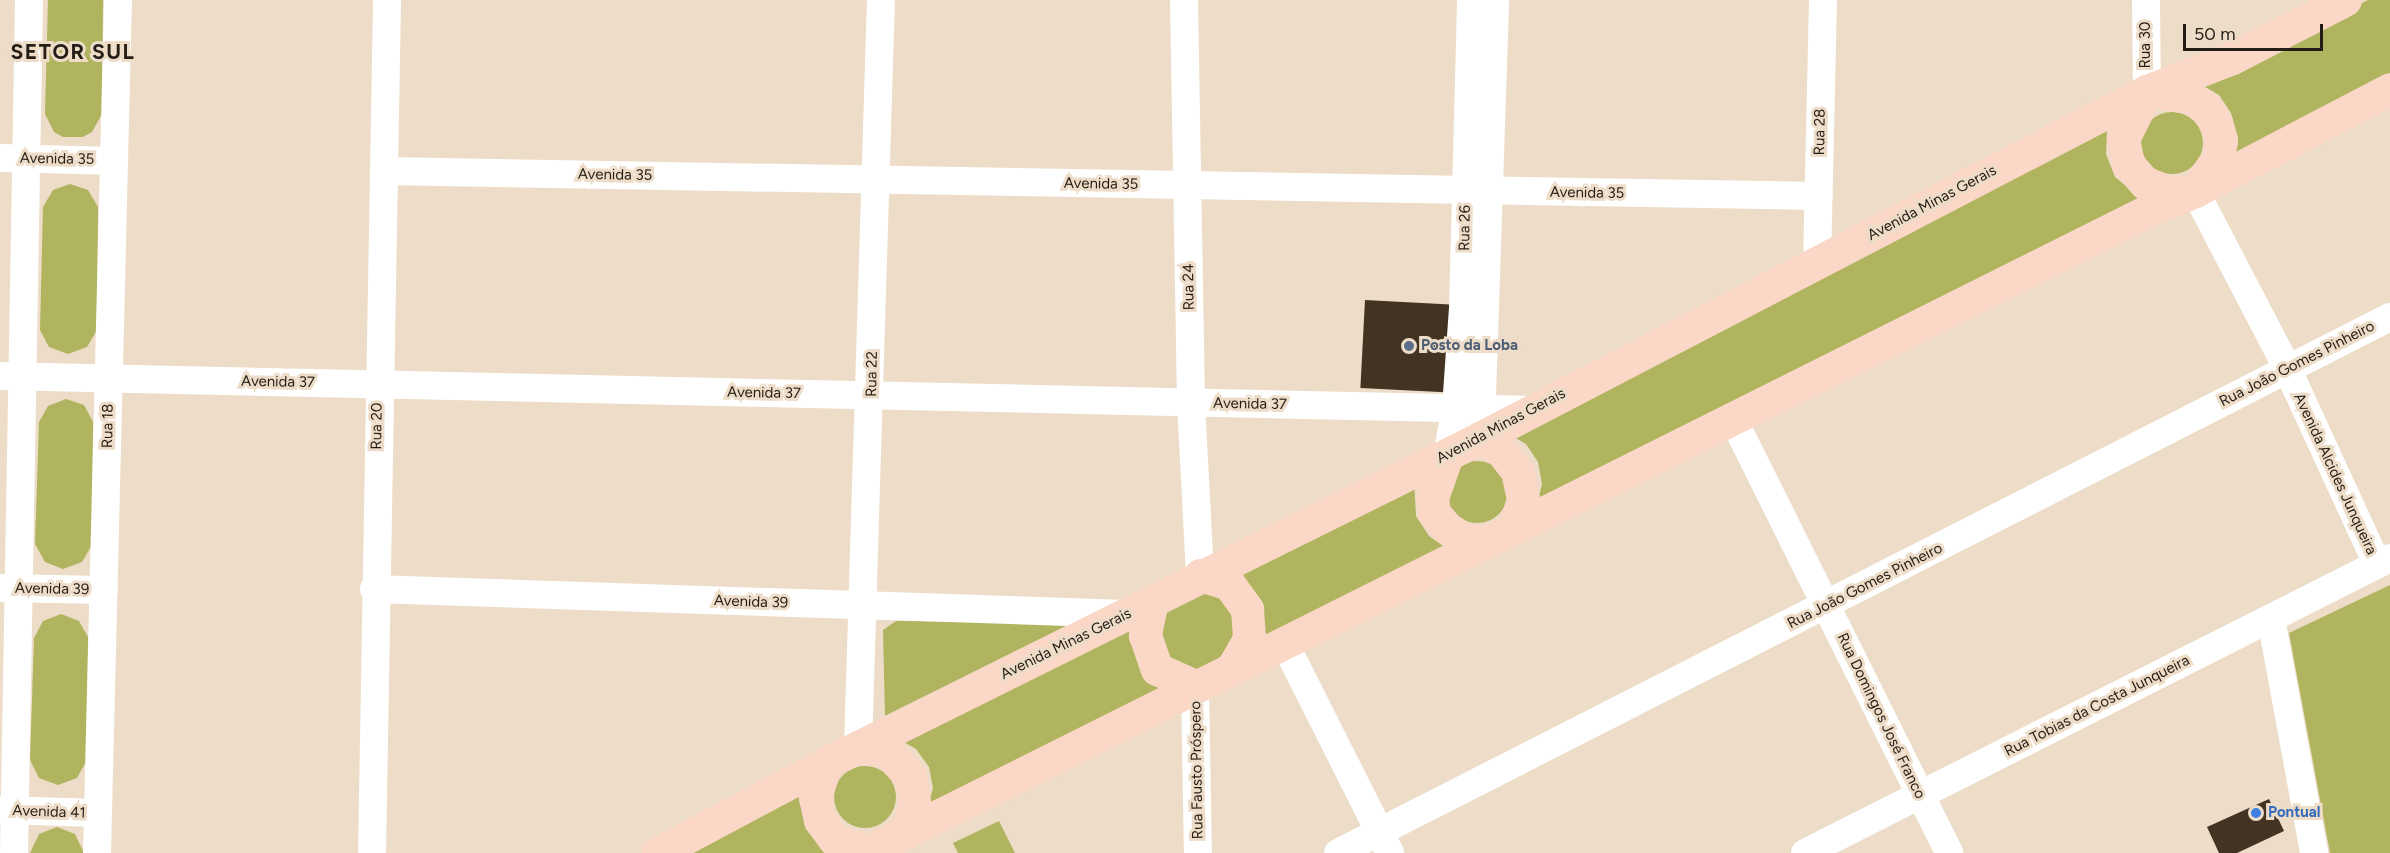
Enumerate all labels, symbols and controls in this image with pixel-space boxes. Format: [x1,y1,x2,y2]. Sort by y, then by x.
scale bar [2186,12,2326,50]
street label: Rua 30 [2137,22,2155,68]
text: 50 m [2194,23,2236,45]
district label: SETOR SUL [11,39,135,65]
street label: Rua 28 [1811,108,1829,156]
street label: Avenida 35 [20,149,94,169]
street label: Avenida Minas Gerais [1864,161,2000,245]
street label: Avenida 35 [578,165,652,185]
street label: Avenida 35 [1064,174,1138,194]
street label: Avenida 35 [1550,183,1624,203]
street label: Rua 26 [1456,205,1474,251]
street label: Rua 24 [1180,263,1198,311]
street label: Rua João Gomes Pinheiro [2216,317,2378,411]
place label: Posto da Loba [1421,337,1518,355]
marker: Posto da Loba [1402,339,1416,353]
street label: Rua 22 [863,351,881,397]
street label: Avenida 37 [241,372,315,392]
street label: Avenida 37 [727,383,801,403]
street label: Avenida Minas Gerais [1433,384,1569,468]
street label: Avenida Alcides Junqueira [2290,390,2380,558]
street label: Avenida 37 [1213,394,1287,414]
street label: Rua 20 [368,402,386,450]
street label: Rua 18 [99,404,117,448]
street label: Rua João Gomes Pinheiro [1784,539,1946,633]
street label: Avenida 39 [15,579,89,599]
street label: Avenida 39 [713,592,789,612]
street label: Avenida Minas Gerais [998,604,1134,684]
street label: Rua Domingos José Franco [1833,630,1929,802]
street label: Rua Tobias da Costa Junqueira [2001,651,2193,761]
street label: Rua Fausto Próspero [1187,701,1207,839]
street label: Avenida 41 [12,802,86,822]
place label: Pontual [2268,804,2320,822]
marker: Pontual [2249,806,2263,820]

